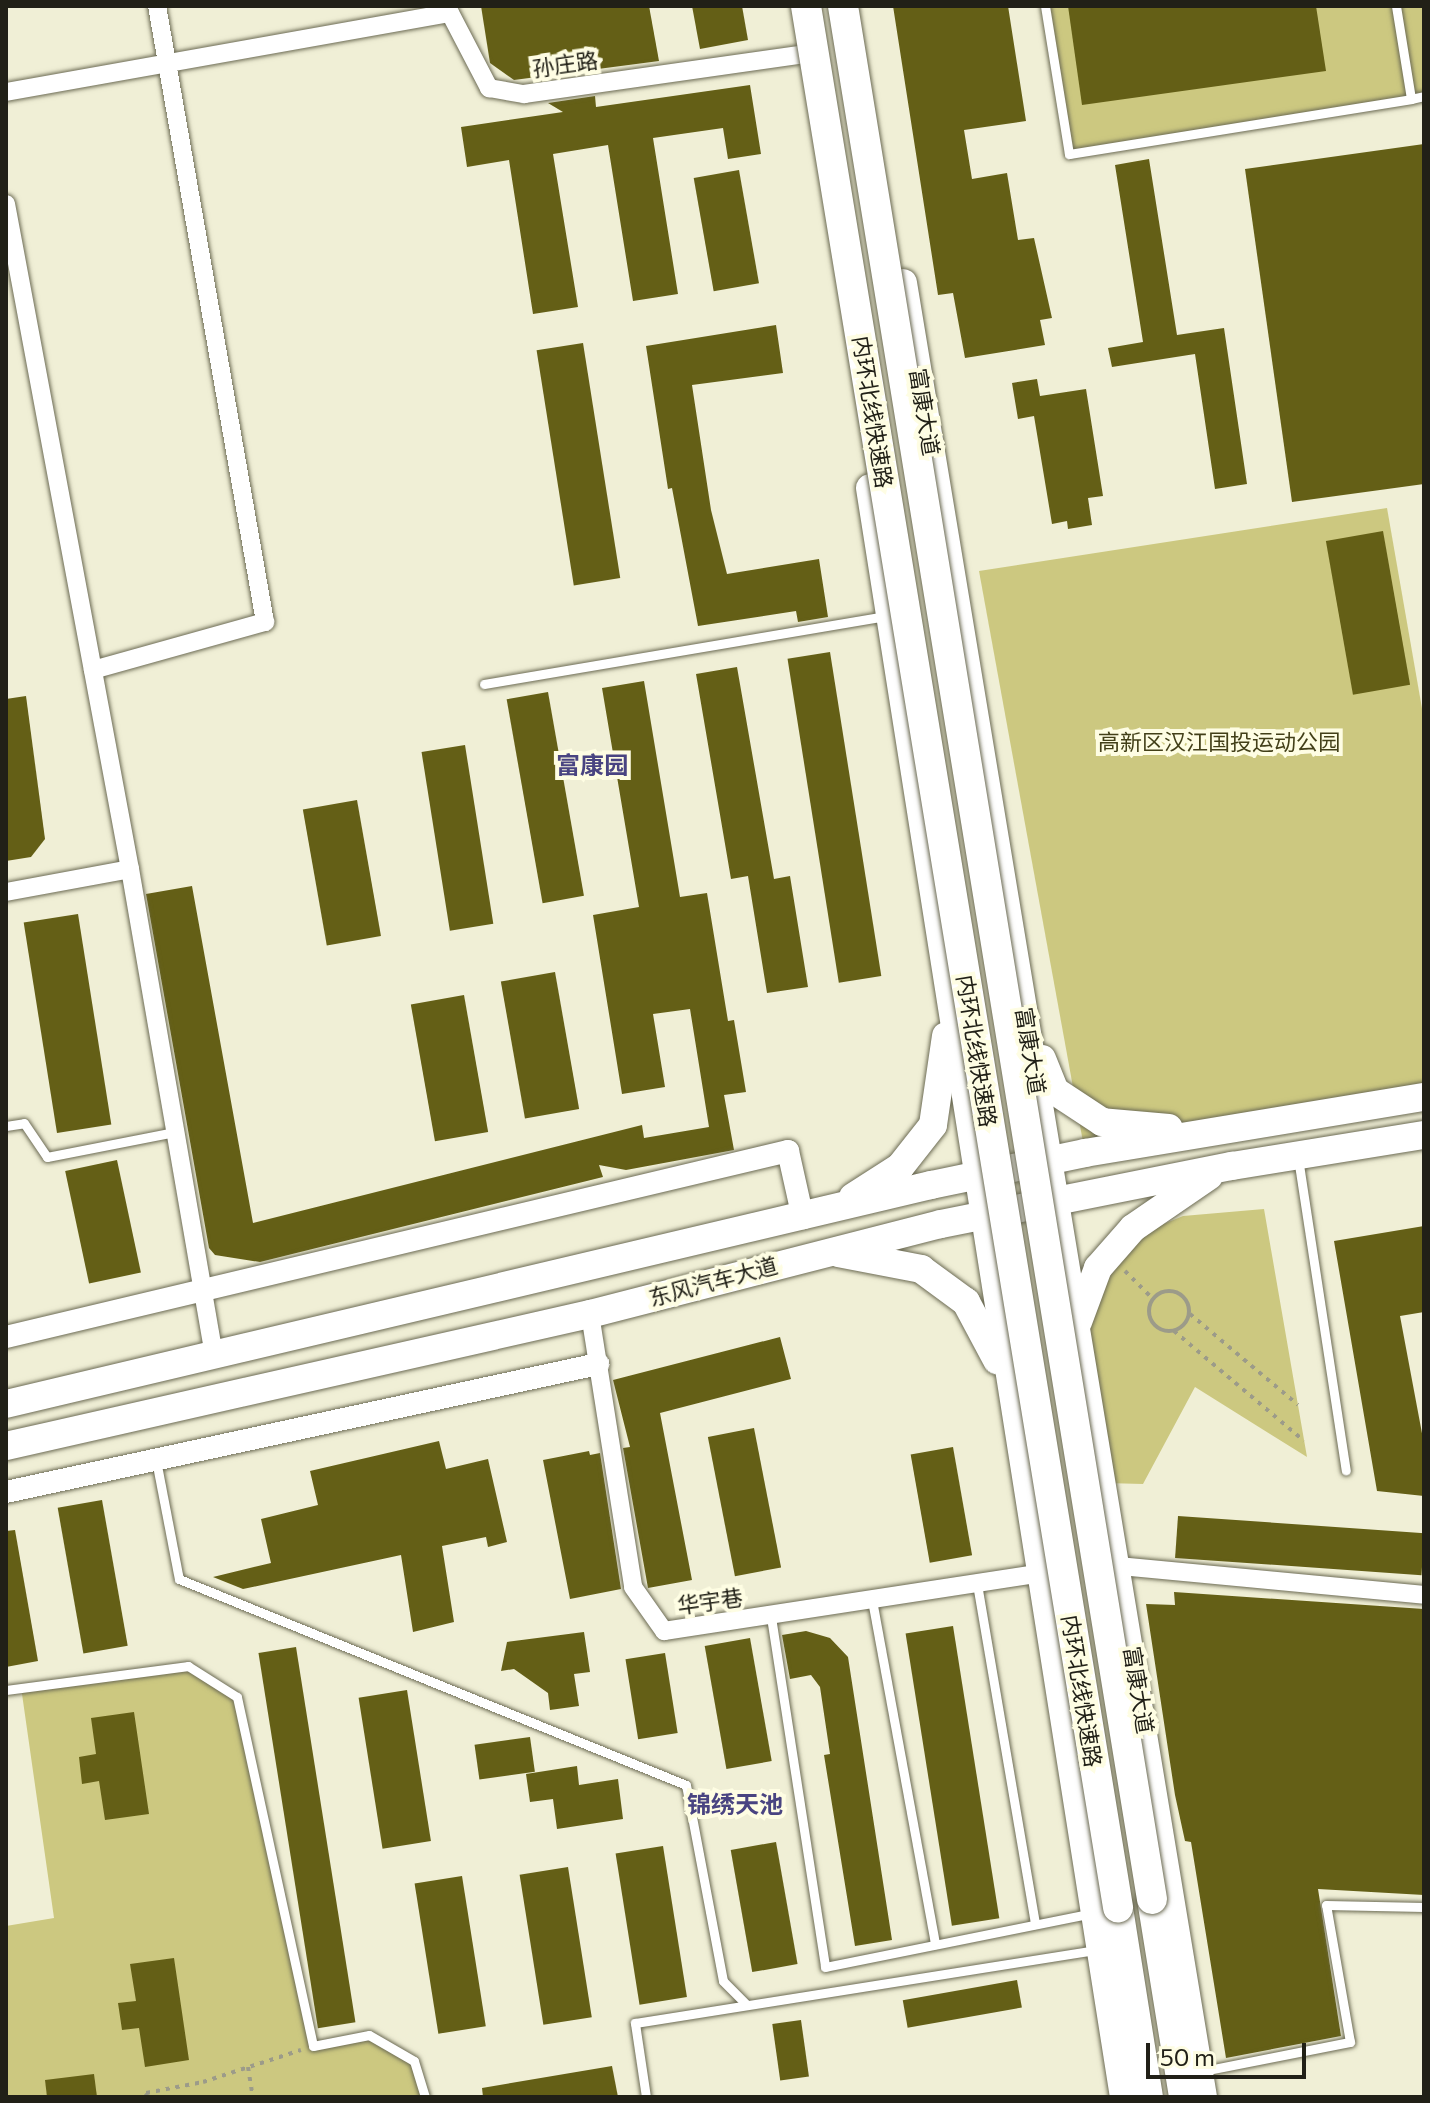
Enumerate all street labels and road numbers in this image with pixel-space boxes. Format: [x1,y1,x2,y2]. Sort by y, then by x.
street label: 孙庄路 [530,46,600,82]
street label: 内环北线快速路 [848,334,898,490]
street label: 富康大道 [905,366,945,458]
street label: 内环北线快速路 [952,973,1002,1129]
street label: 富康大道 [1011,1005,1051,1097]
street label: 东风汽车大道 [646,1251,780,1311]
street label: 华宇巷 [675,1583,745,1619]
street label: 内环北线快速路 [1057,1613,1107,1769]
street label: 富康大道 [1119,1644,1159,1736]

